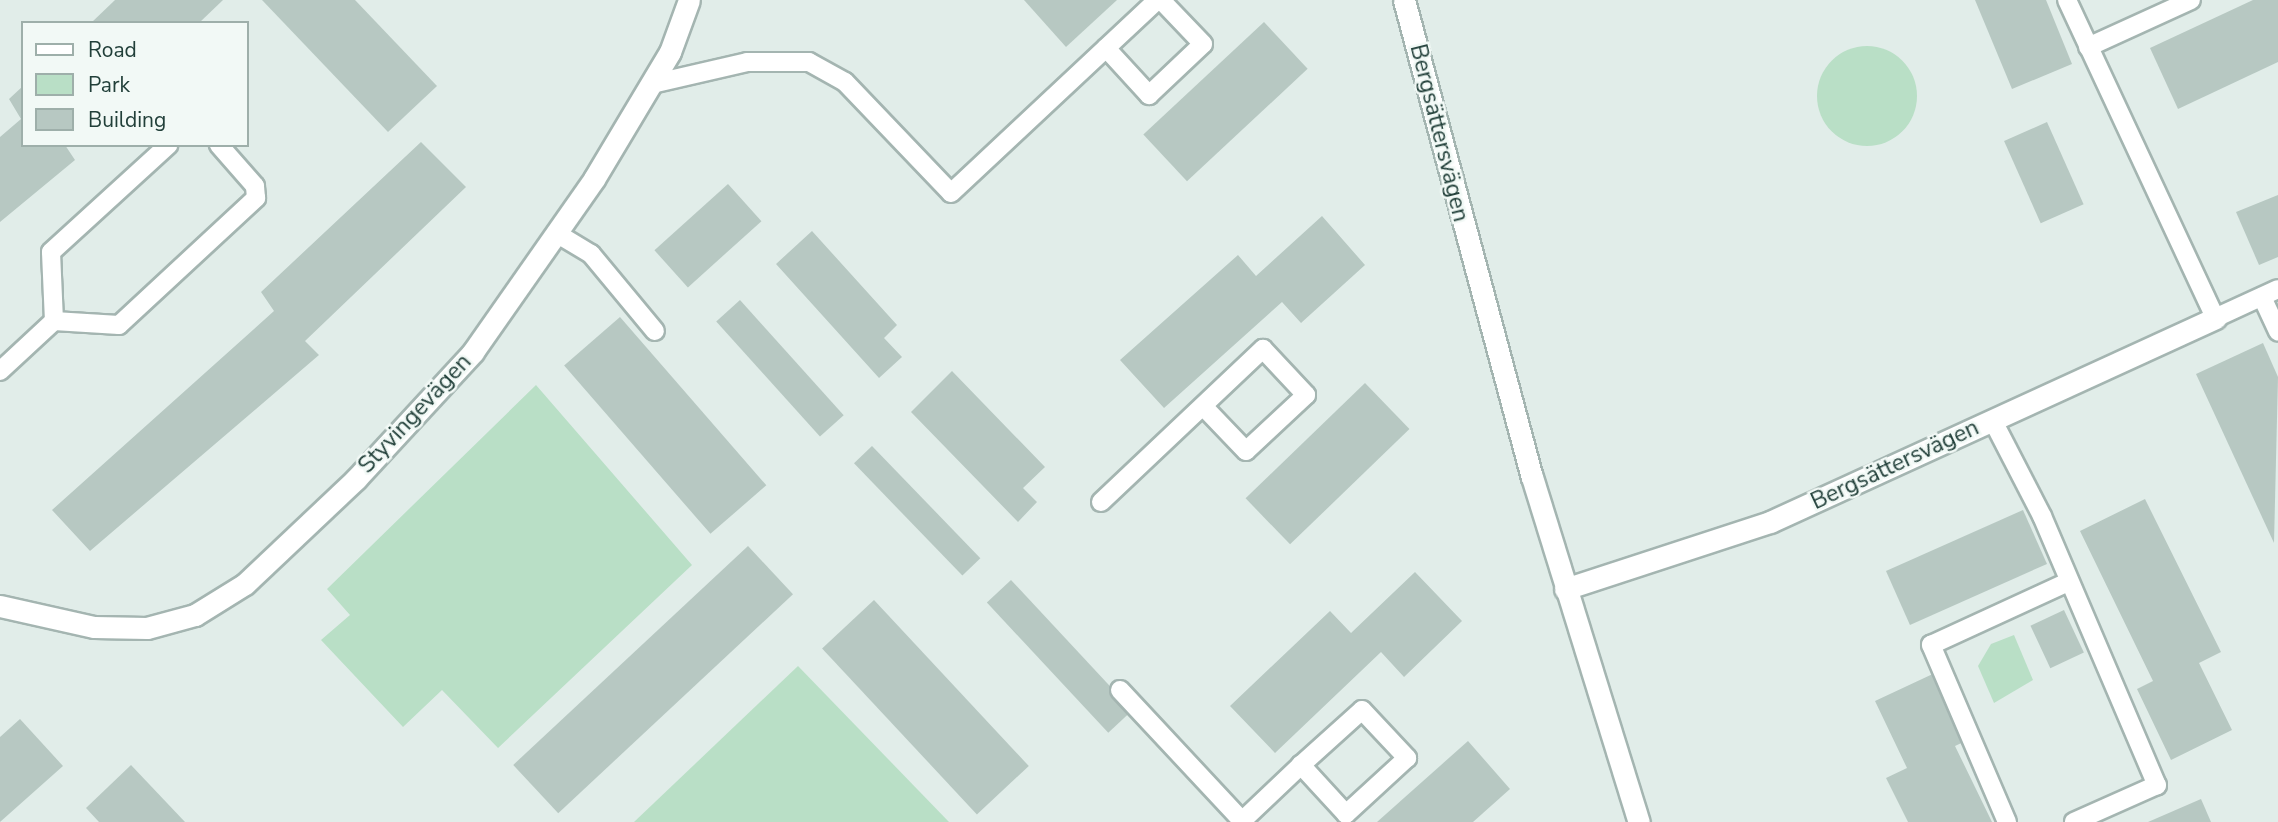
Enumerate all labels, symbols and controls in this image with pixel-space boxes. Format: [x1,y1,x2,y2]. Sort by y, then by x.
legend [21,21,248,147]
text: Road [88,36,137,64]
street label: Bergsättersvägen [1404,41,1474,225]
text: Park [88,71,130,99]
text: Building [88,106,166,134]
street label: Styvingevägen [353,349,477,479]
street label: Bergsättersvägen [1807,414,1983,516]

